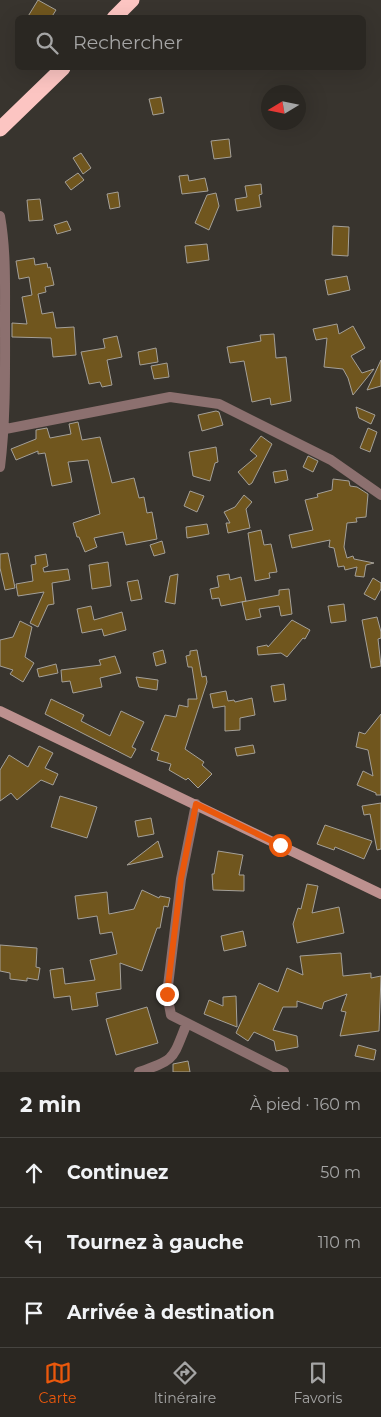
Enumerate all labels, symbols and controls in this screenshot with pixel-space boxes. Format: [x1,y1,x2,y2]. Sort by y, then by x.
search box [15,15,366,70]
icon: search [33,29,61,57]
text: Rechercher [73,31,183,54]
north arrow [261,85,306,130]
route start [269,834,292,857]
route end [156,983,179,1006]
text: 2 min [20,1092,81,1117]
text: À pied · 160 m [250,1095,361,1114]
icon: ahead [20,1159,48,1187]
text: Continuez [67,1161,168,1184]
text: 50 m [320,1163,361,1182]
icon: left [20,1229,48,1257]
text: Tournez à gauche [67,1231,244,1254]
text: 110 m [318,1233,361,1252]
icon: arrive [20,1299,48,1327]
text: Arrivée à destination [67,1301,275,1324]
tab: Carte [39,1359,76,1407]
tab: Itinéraire [154,1359,216,1407]
tab: Favoris [293,1359,342,1407]

